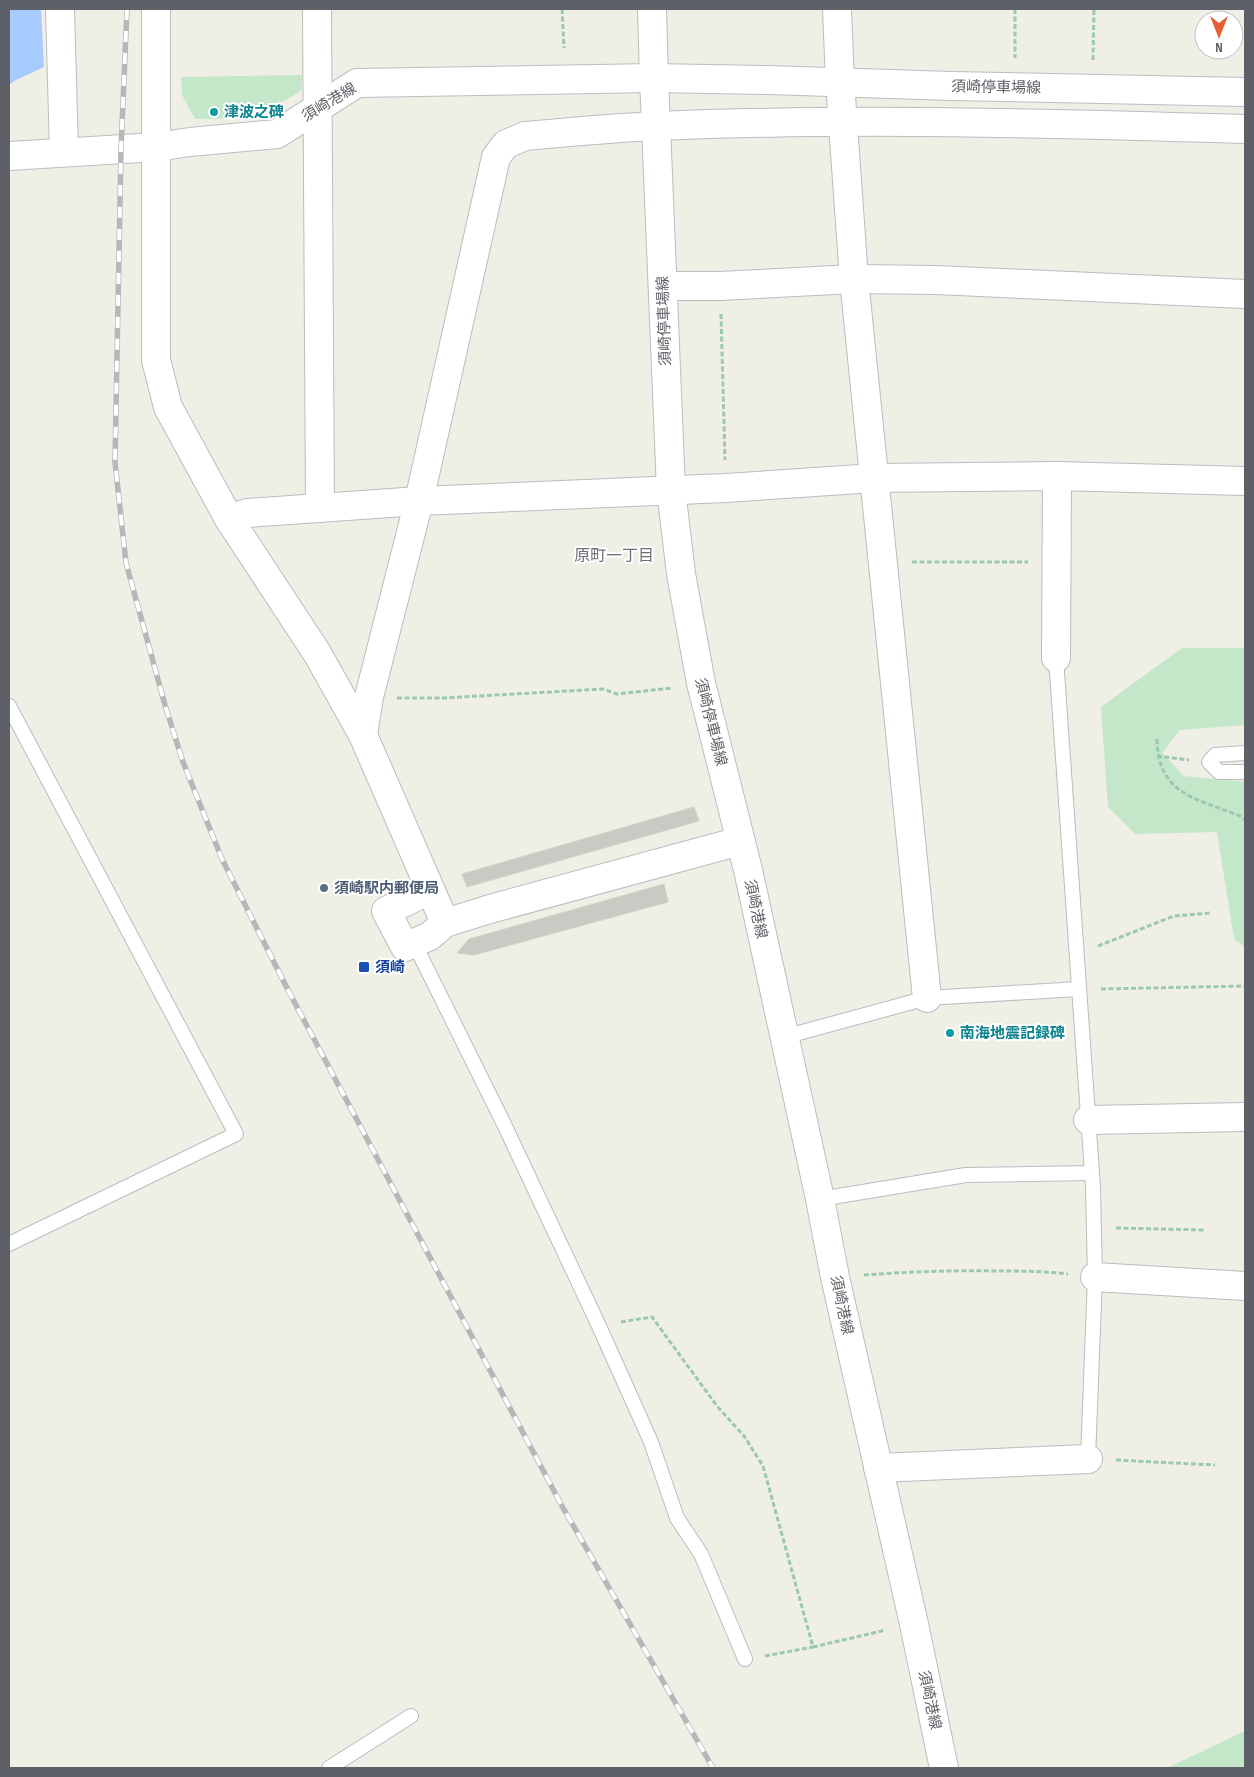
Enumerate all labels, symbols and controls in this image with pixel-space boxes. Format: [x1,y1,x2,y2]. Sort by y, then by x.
north arrow [1194,10,1244,60]
text: N [1215,39,1223,56]
street label: 須崎停車場線 [951,77,1041,98]
street label: 須崎港線 [299,79,360,126]
place label: 津波之碑 [224,103,284,122]
marker: 津波之碑 [208,106,220,118]
street label: 須崎停車場線 [653,276,676,366]
district label: 原町一丁目 [574,547,654,566]
street label: 須崎停車場線 [690,676,731,768]
street label: 須崎港線 [740,878,771,940]
place label: 須崎駅内郵便局 [334,879,439,898]
marker: 須崎駅内郵便局 [318,882,330,894]
place label: 須崎 [375,958,405,977]
marker: 須崎 [357,960,371,974]
place label: 南海地震記録碑 [960,1024,1065,1043]
marker: 南海地震記録碑 [944,1027,956,1039]
street label: 須崎港線 [826,1274,857,1336]
street label: 須崎港線 [914,1669,945,1731]

